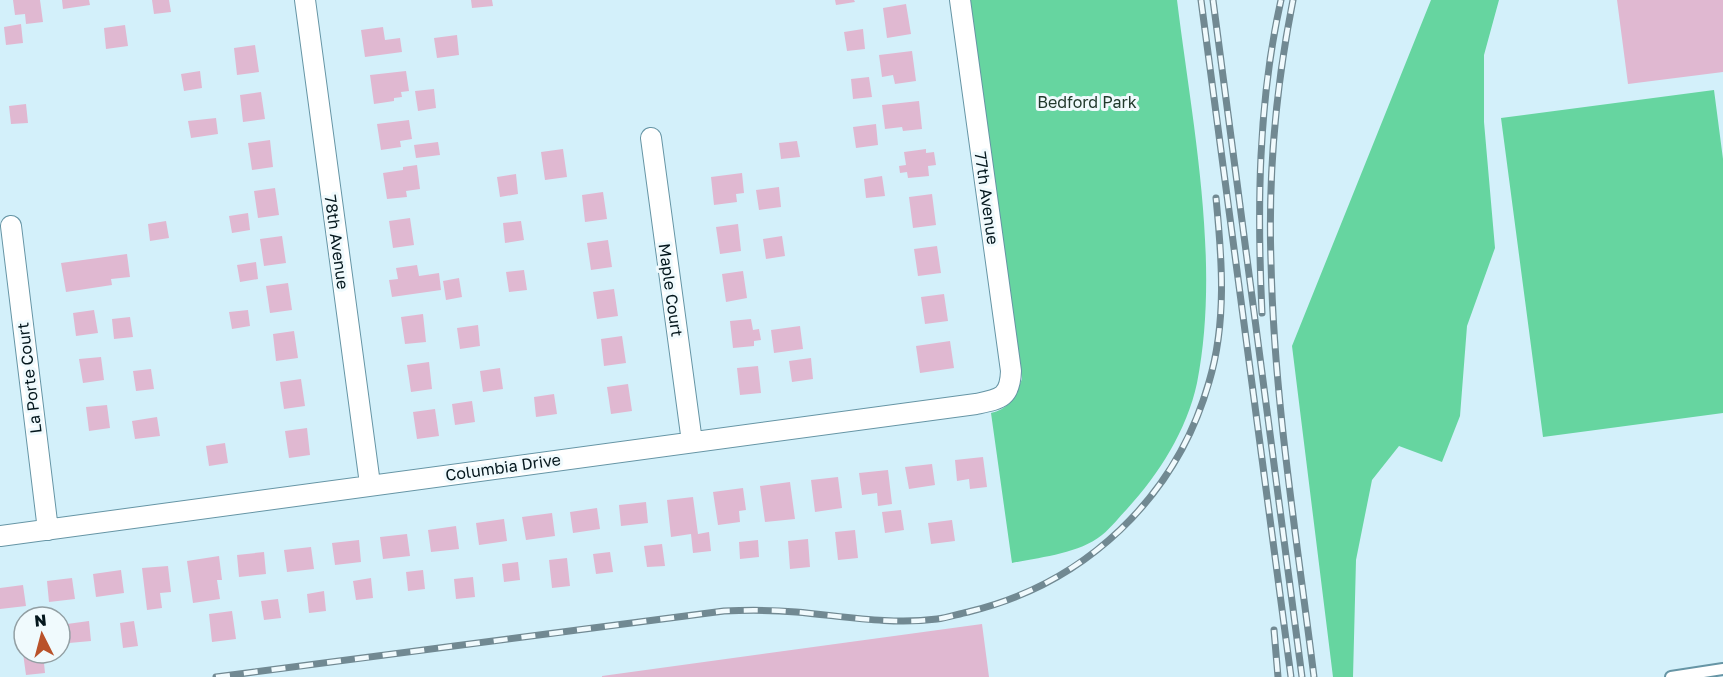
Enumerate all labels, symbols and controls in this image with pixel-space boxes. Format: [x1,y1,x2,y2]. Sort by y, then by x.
park label: Bedford Park [1037,92,1137,112]
street label: 77th Avenue [971,150,1003,246]
street label: 78th Avenue [320,194,354,290]
street label: Maple Court [655,242,687,338]
street label: La Porte Court [12,321,46,435]
street label: Columbia Drive [444,449,562,485]
north arrow [12,605,72,665]
text: N [33,610,48,631]

